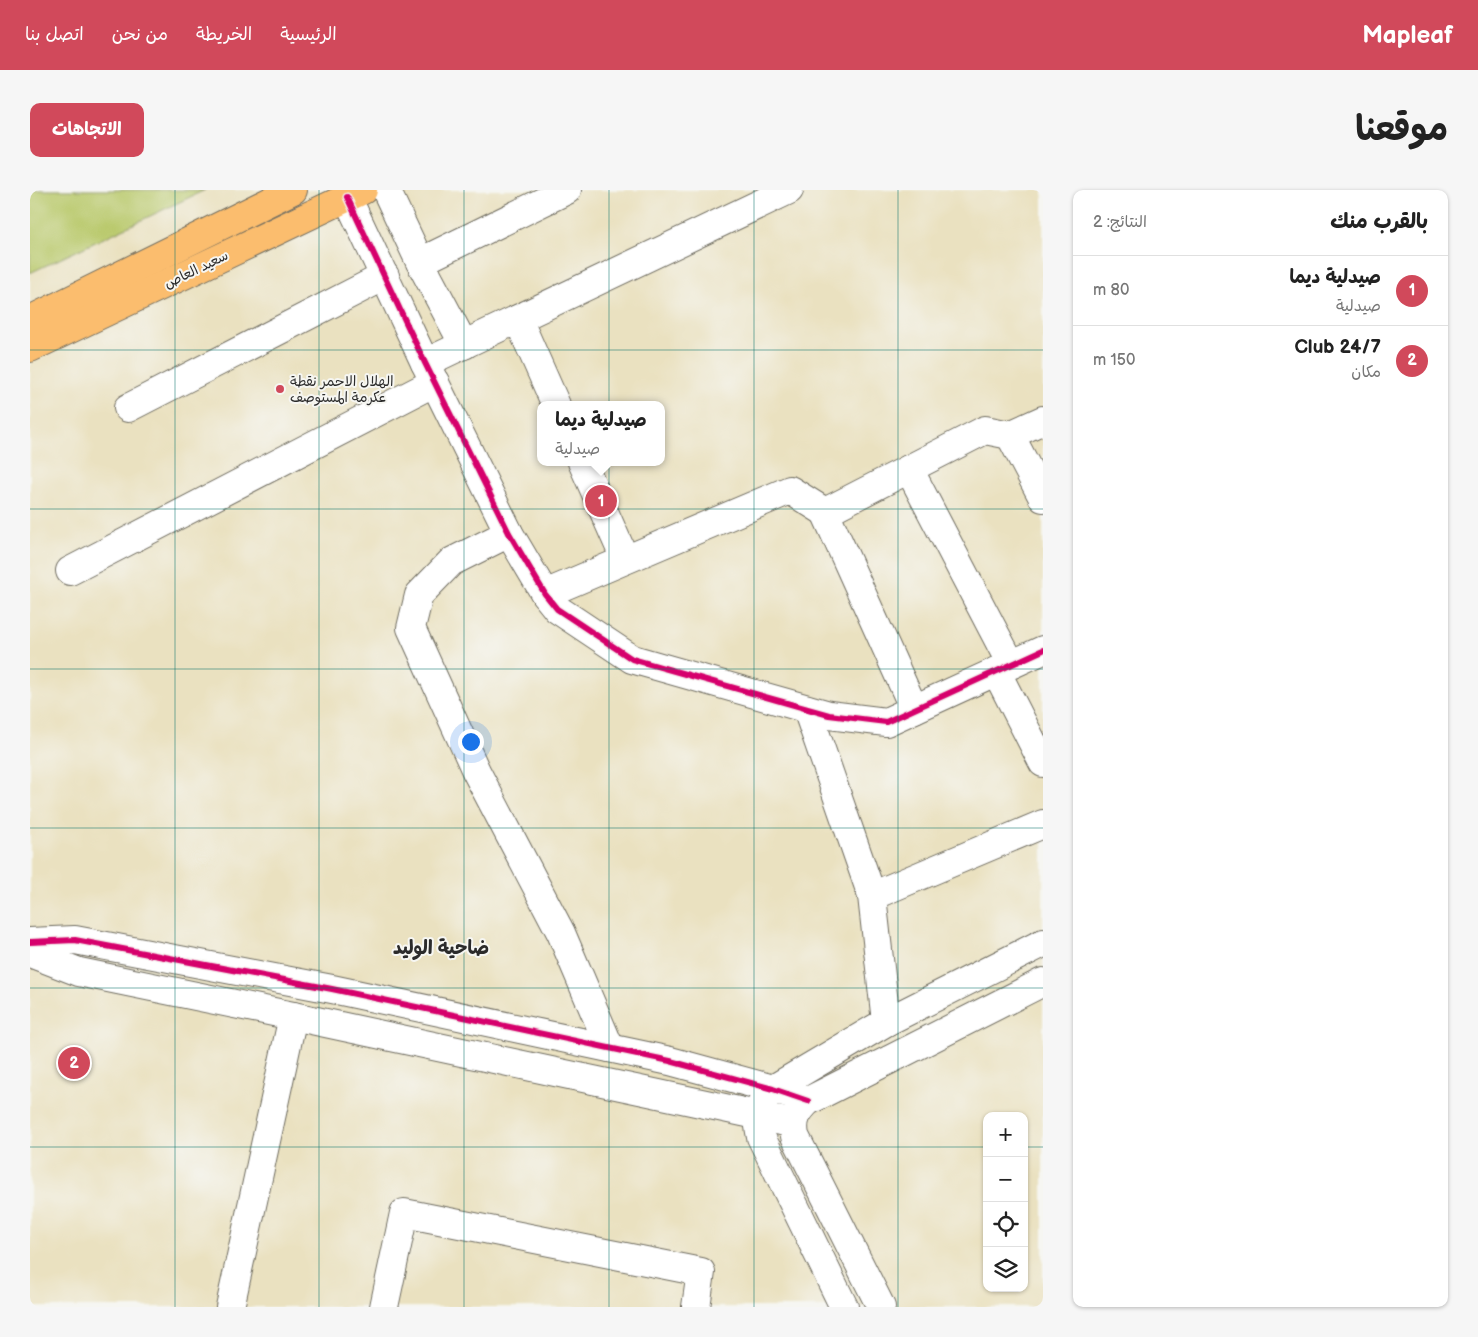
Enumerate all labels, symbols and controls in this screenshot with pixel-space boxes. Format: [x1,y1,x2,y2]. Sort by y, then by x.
text: Mapleaf [1362,21,1453,50]
text: اتصل بنا [25,24,84,45]
text: من نحن [112,24,168,45]
text: الخريطة [196,24,252,45]
text: الرئيسية [280,24,337,45]
button: الاتجاهات [30,103,144,157]
text: موقعنا [1355,108,1448,151]
text: بالقرب منك [1330,209,1428,234]
text: النتائج: 2 [1093,213,1147,232]
street label: سعيد العاص [161,247,231,292]
text: صيدلية ديما [1290,266,1381,289]
text: 80 m [1093,281,1129,300]
text: 1 [1409,281,1415,300]
text: صيدلية [1336,297,1381,316]
text: Club 24/7 [1294,336,1381,359]
text: 150 m [1093,351,1135,370]
text: 2 [1407,351,1417,370]
text: مكان [1351,363,1381,382]
place label: الهلال الاحمر نقطة عكرمة المستوصف [290,373,394,406]
marker: الهلال الاحمر نقطة عكرمة المستوصف [274,383,286,395]
popup [537,401,665,466]
text: صيدلية ديما [555,409,647,432]
text: صيدلية [555,440,600,459]
pin: 1 [585,482,617,520]
your location [458,729,484,755]
district label: ضاحية الوليد [393,937,489,961]
pin: 2 [58,1044,90,1082]
map controls [983,1112,1028,1292]
button: + [983,1112,1028,1157]
button: − [983,1157,1028,1202]
button: locate [983,1202,1028,1247]
button: layers [983,1247,1028,1292]

